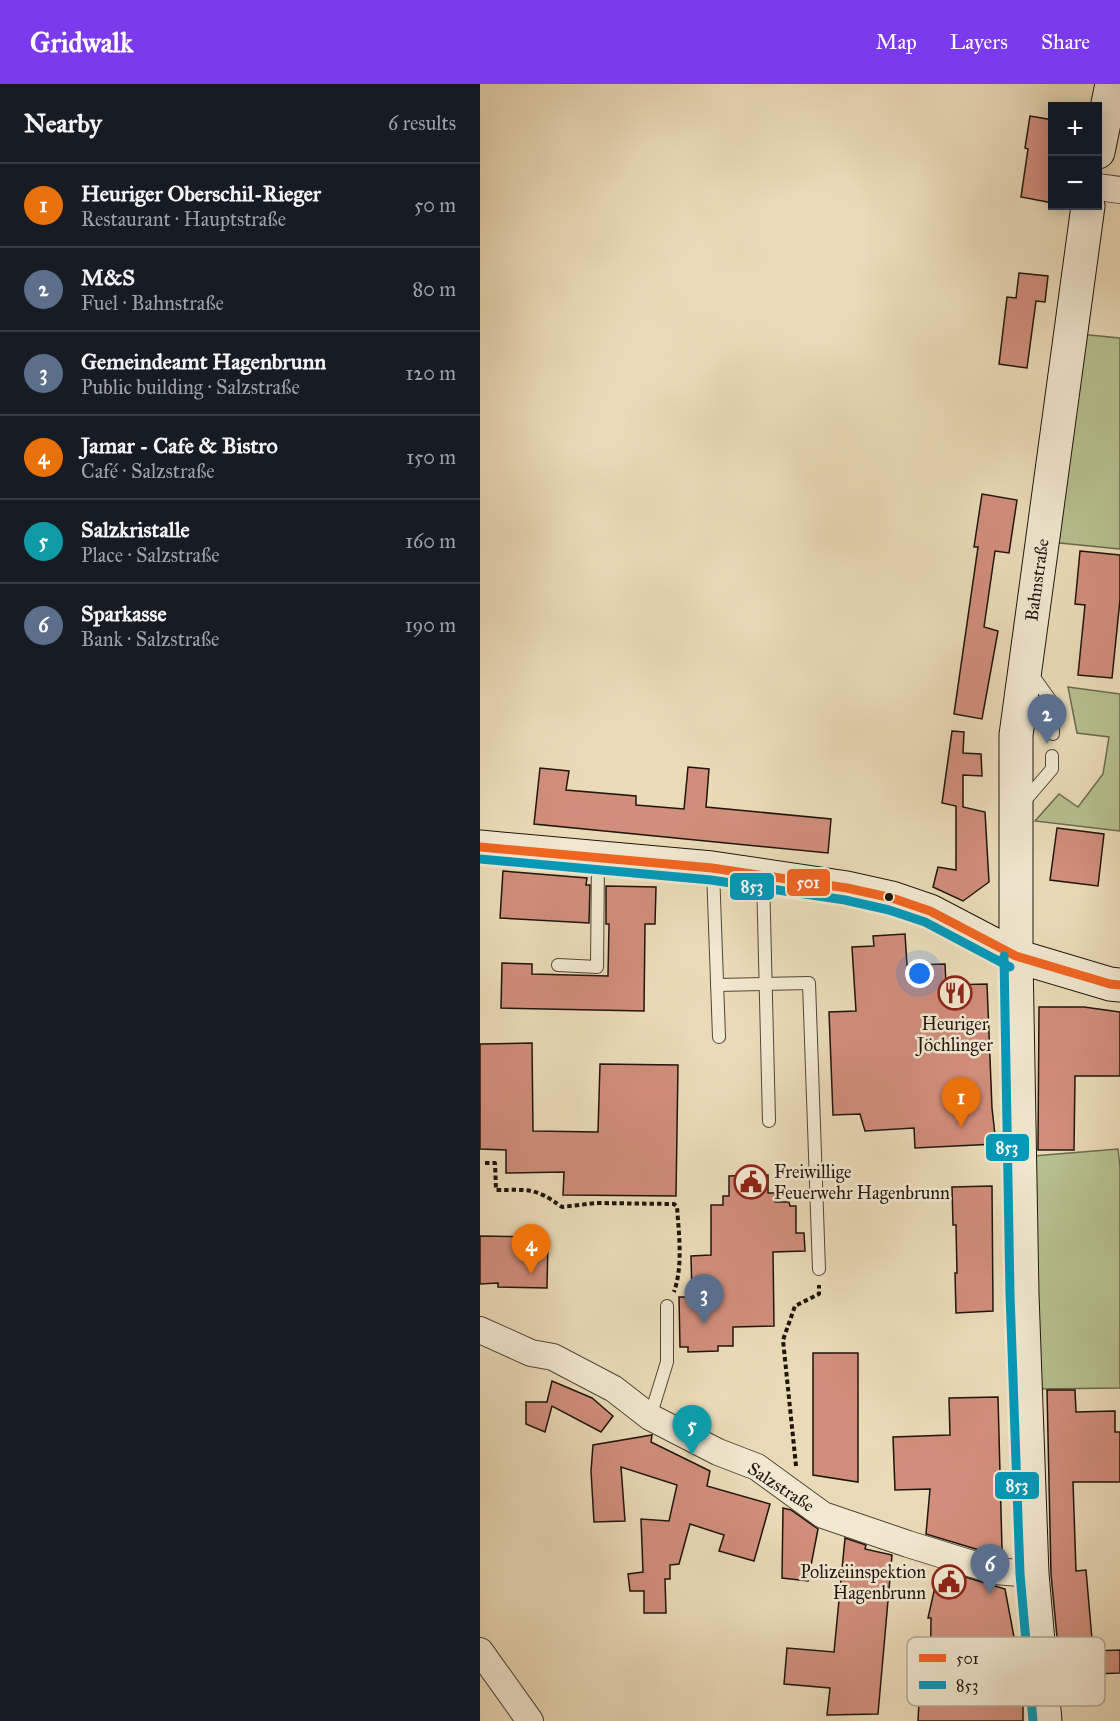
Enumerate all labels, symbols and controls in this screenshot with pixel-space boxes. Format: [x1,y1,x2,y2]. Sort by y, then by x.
text: Gridwalk [30,25,133,60]
text: Map [876,29,917,55]
text: Layers [950,29,1008,55]
text: Share [1041,29,1090,55]
map controls [1048,102,1102,210]
button: + [1048,102,1102,156]
text: Nearby [24,107,102,139]
text: 6 results [388,111,456,135]
button: − [1048,156,1102,210]
text: Heuriger Oberschil-Rieger [81,180,321,207]
text: 1 [40,193,47,217]
text: 50 m [414,193,456,217]
text: Restaurant · Hauptstraße [81,207,286,231]
text: M&S [81,264,135,291]
text: 2 [39,277,48,301]
text: 80 m [413,277,456,301]
text: Fuel · Bahnstraße [81,291,224,315]
text: Gemeindeamt Hagenbrunn [81,348,326,375]
text: 3 [40,361,48,385]
text: 120 m [405,361,456,385]
text: Public building · Salzstraße [81,375,300,399]
text: Jamar - Cafe & Bistro [81,432,278,459]
text: 4 [38,445,49,469]
text: 150 m [406,445,456,469]
text: Café · Salzstraße [81,459,215,483]
text: Salzkristalle [81,516,190,543]
text: 5 [39,529,48,553]
text: 160 m [405,529,456,553]
street label: Bahnstraße [1020,537,1054,623]
text: Place · Salzstraße [81,543,220,567]
text: Sparkasse [81,600,167,627]
text: 6 [38,613,49,637]
text: 190 m [405,613,456,637]
text: Bank · Salzstraße [81,627,219,651]
pin: 2 [1028,694,1066,744]
line badge: 501 [786,868,831,897]
line badge: 853 [729,872,775,901]
text: 501 [797,873,820,892]
text: 853 [741,877,763,897]
unlabelled marker [883,891,895,903]
your location [905,959,934,988]
restaurant icon: Heuriger Jöchlinger [937,975,973,1011]
place label: Heuriger Jöchlinger [915,1013,993,1057]
pin: 1 [942,1078,980,1127]
line badge: 853 [985,1133,1030,1162]
text: 853 [996,1138,1018,1158]
place label: Freiwillige Feuerwehr Hagenbrunn [774,1161,950,1205]
public building icon: Freiwillige Feuerwehr Hagenbrunn [733,1164,769,1200]
pin: 4 [512,1224,550,1274]
pin: 3 [684,1274,724,1324]
pin: 5 [672,1406,712,1455]
street label: Salzstraße [743,1457,819,1517]
line badge: 853 [994,1471,1040,1500]
text: 853 [1006,1476,1028,1496]
pin: 6 [970,1544,1010,1594]
place label: Polizeiinspektion Hagenbrunn [800,1561,926,1605]
public building icon: Polizeiinspektion Hagenbrunn [931,1564,967,1600]
legend [907,1637,1105,1706]
text: 501 [956,1649,979,1668]
text: 853 [956,1676,978,1695]

